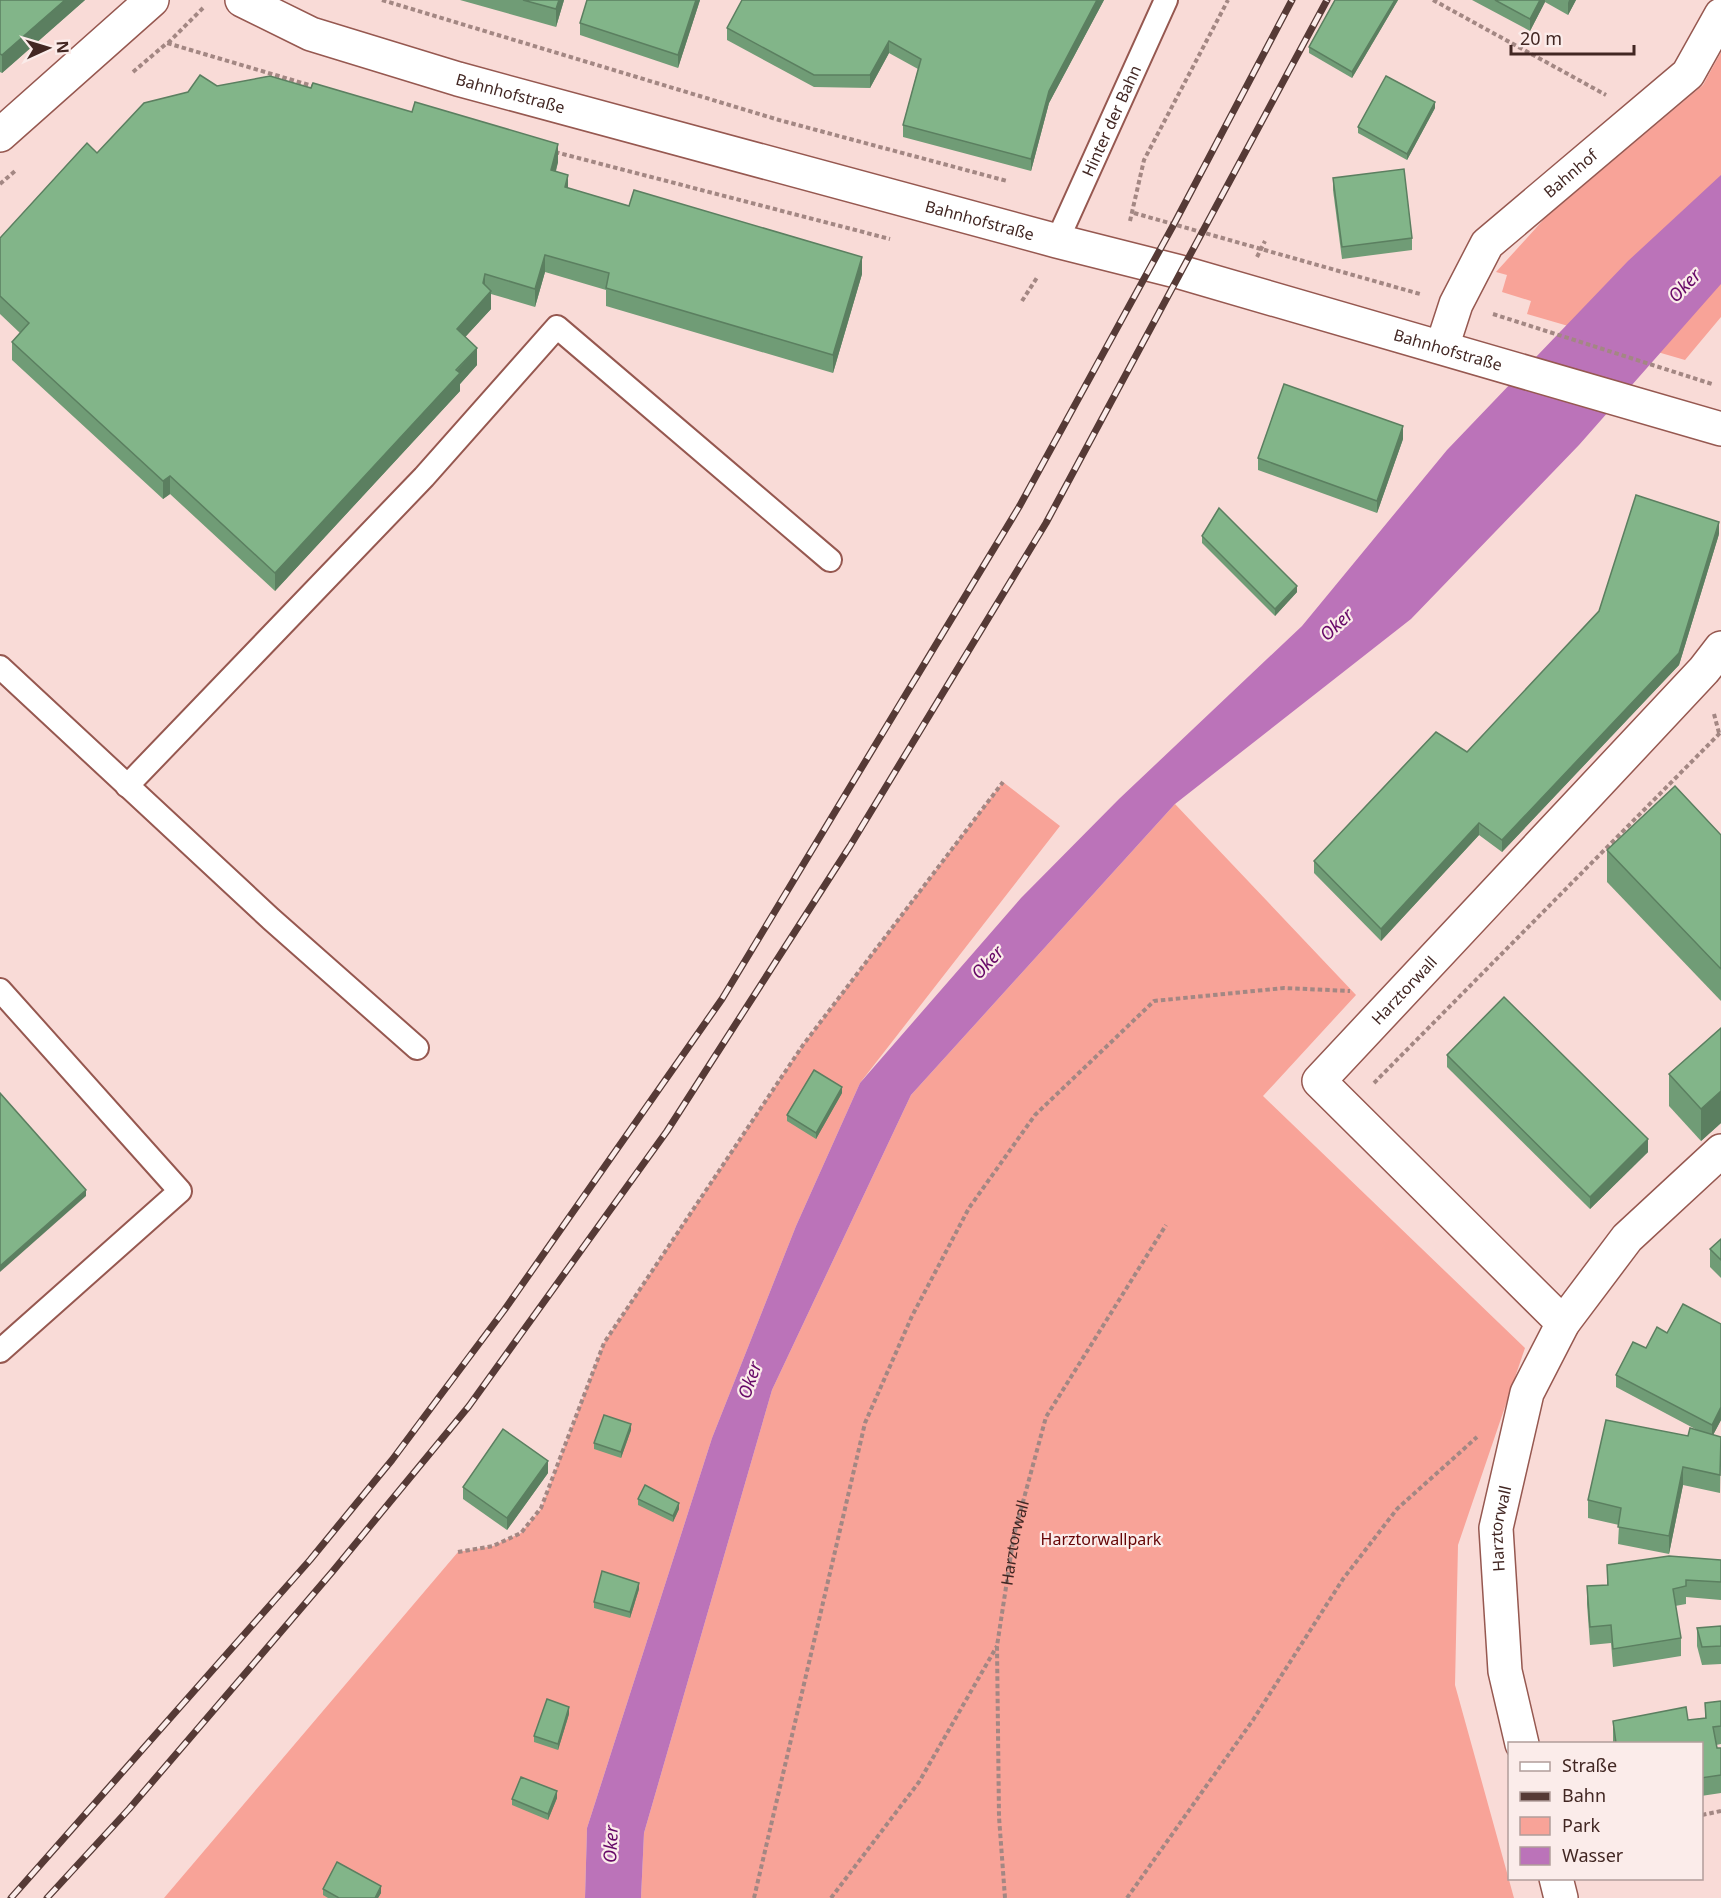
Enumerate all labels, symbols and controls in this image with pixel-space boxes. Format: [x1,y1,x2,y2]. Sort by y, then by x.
north arrow [18,18,78,78]
scale bar [1511,18,1634,56]
text: 20 m [1520,26,1562,50]
text: N [52,40,74,54]
street label: Hinter der Bahn [1077,61,1146,180]
street label: Bahnhofstraße [453,68,567,118]
street label: Bahnhof [1539,143,1603,203]
street label: Bahnhofstraße [923,195,1037,245]
water label: Oker [1662,263,1706,307]
street label: Bahnhofstraße [1391,324,1505,376]
water label: Oker [1314,602,1359,646]
water label: Oker [965,939,1009,984]
street label: Harztorwall [1366,951,1442,1029]
water label: Oker [732,1357,767,1402]
street label: Harztorwall [1485,1483,1516,1572]
street label: Harztorwall [995,1497,1034,1587]
park label: Harztorwallpark [1041,1528,1162,1550]
legend [1508,1742,1703,1880]
text: Straße [1562,1753,1617,1777]
text: Bahn [1562,1783,1606,1807]
text: Park [1562,1813,1600,1837]
water label: Oker [597,1824,623,1863]
text: Wasser [1562,1843,1624,1867]

